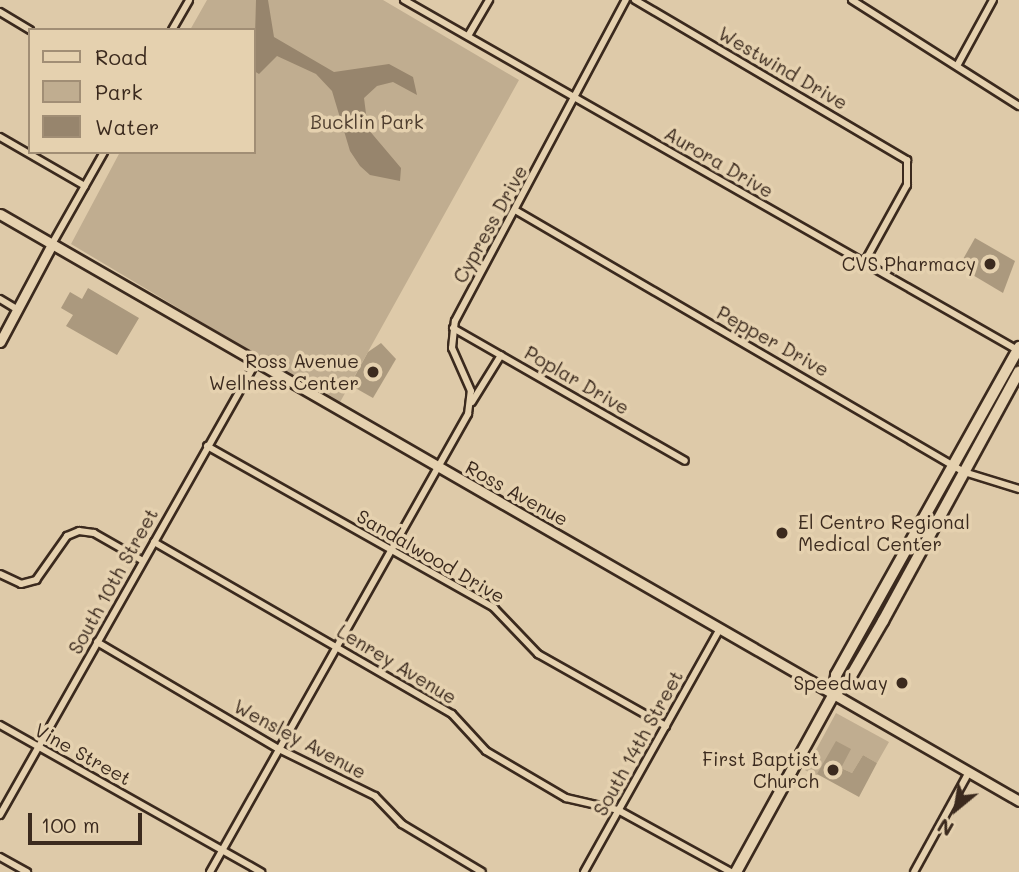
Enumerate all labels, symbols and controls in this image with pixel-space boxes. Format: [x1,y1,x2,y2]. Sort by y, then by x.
street label: Westwind Drive [714,22,852,114]
legend [28,28,256,154]
text: Road [95,43,147,70]
text: Park [95,78,143,105]
park label: Bucklin Park [310,111,424,133]
text: Water [95,113,159,140]
street label: Aurora Drive [660,122,778,202]
street label: Cypress Drive [448,161,532,287]
place label: CVS Pharmacy [842,253,976,275]
marker: CVS Pharmacy [982,256,998,272]
street label: Pepper Drive [713,301,833,381]
street label: Poplar Drive [521,341,633,419]
place label: Ross Avenue Wellness Center [209,350,359,394]
marker: Ross Avenue Wellness Center [365,364,381,380]
street label: Ross Avenue [462,455,572,531]
street label: South 10th Street [63,504,163,658]
street label: Sandalwood Drive [353,504,509,608]
place label: El Centro Regional Medical Center [798,511,970,555]
marker: El Centro Regional Medical Center [772,523,792,543]
street label: Lenrey Avenue [333,619,461,709]
street label: South 14th Street [589,666,687,820]
place label: Speedway [794,672,888,694]
marker: Speedway [894,675,910,691]
street label: Wensley Avenue [230,695,370,783]
street label: Vine Street [31,718,135,790]
place label: First Baptist Church [702,748,819,792]
marker: First Baptist Church [825,762,841,778]
north arrow [921,774,991,844]
scale bar [32,798,145,842]
text: 100 m [41,811,100,838]
text: N [933,813,958,842]

